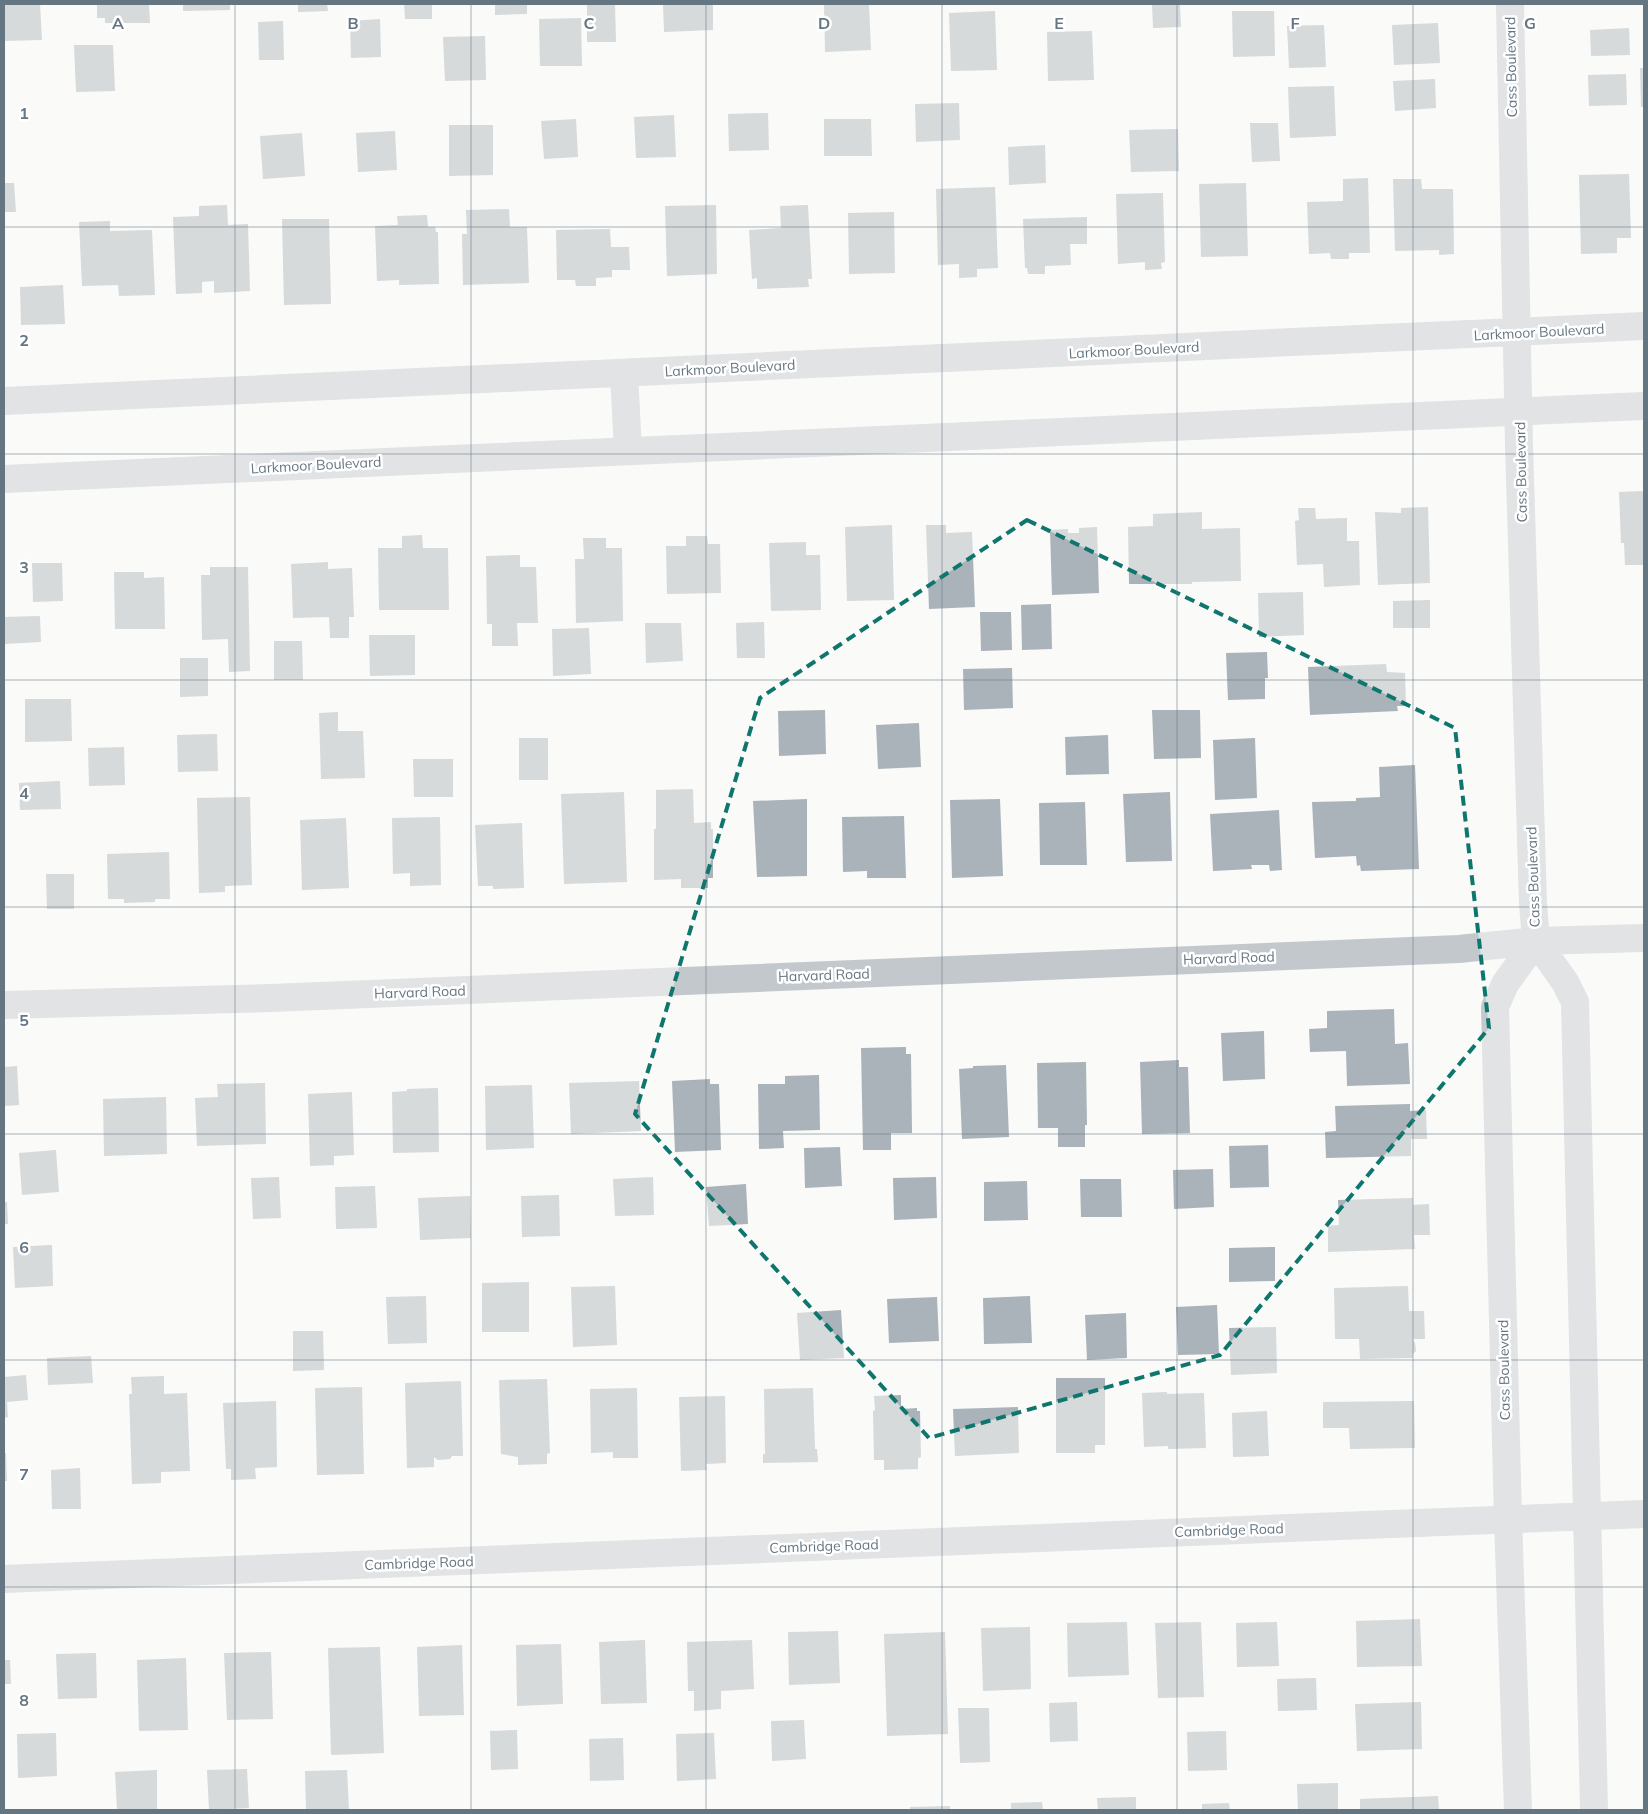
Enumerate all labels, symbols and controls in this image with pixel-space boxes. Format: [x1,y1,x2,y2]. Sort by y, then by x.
text: A [112,13,124,33]
text: B [347,13,359,33]
text: C [584,13,595,33]
text: D [818,13,830,33]
text: E [1054,13,1064,33]
text: F [1290,13,1300,33]
text: G [1524,13,1536,33]
street label: Cass Boulevard [1501,16,1521,118]
text: 1 [19,103,29,123]
street label: Larkmoor Boulevard [1473,320,1605,344]
text: 2 [19,330,29,350]
street label: Larkmoor Boulevard [1068,338,1200,362]
street label: Larkmoor Boulevard [664,356,796,380]
street label: Cass Boulevard [1511,421,1531,523]
street label: Larkmoor Boulevard [250,453,382,477]
text: 3 [19,557,29,577]
text: 4 [19,783,29,803]
street label: Cass Boulevard [1522,826,1544,928]
street label: Harvard Road [1183,947,1275,969]
street label: Harvard Road [778,964,870,986]
street label: Harvard Road [374,981,466,1003]
text: 5 [19,1010,29,1030]
text: 6 [19,1237,29,1257]
street label: Cass Boulevard [1494,1319,1514,1421]
text: 7 [19,1464,29,1484]
street label: Cambridge Road [1174,1519,1284,1541]
street label: Cambridge Road [769,1535,879,1557]
street label: Cambridge Road [364,1552,474,1574]
text: 8 [19,1690,29,1710]

